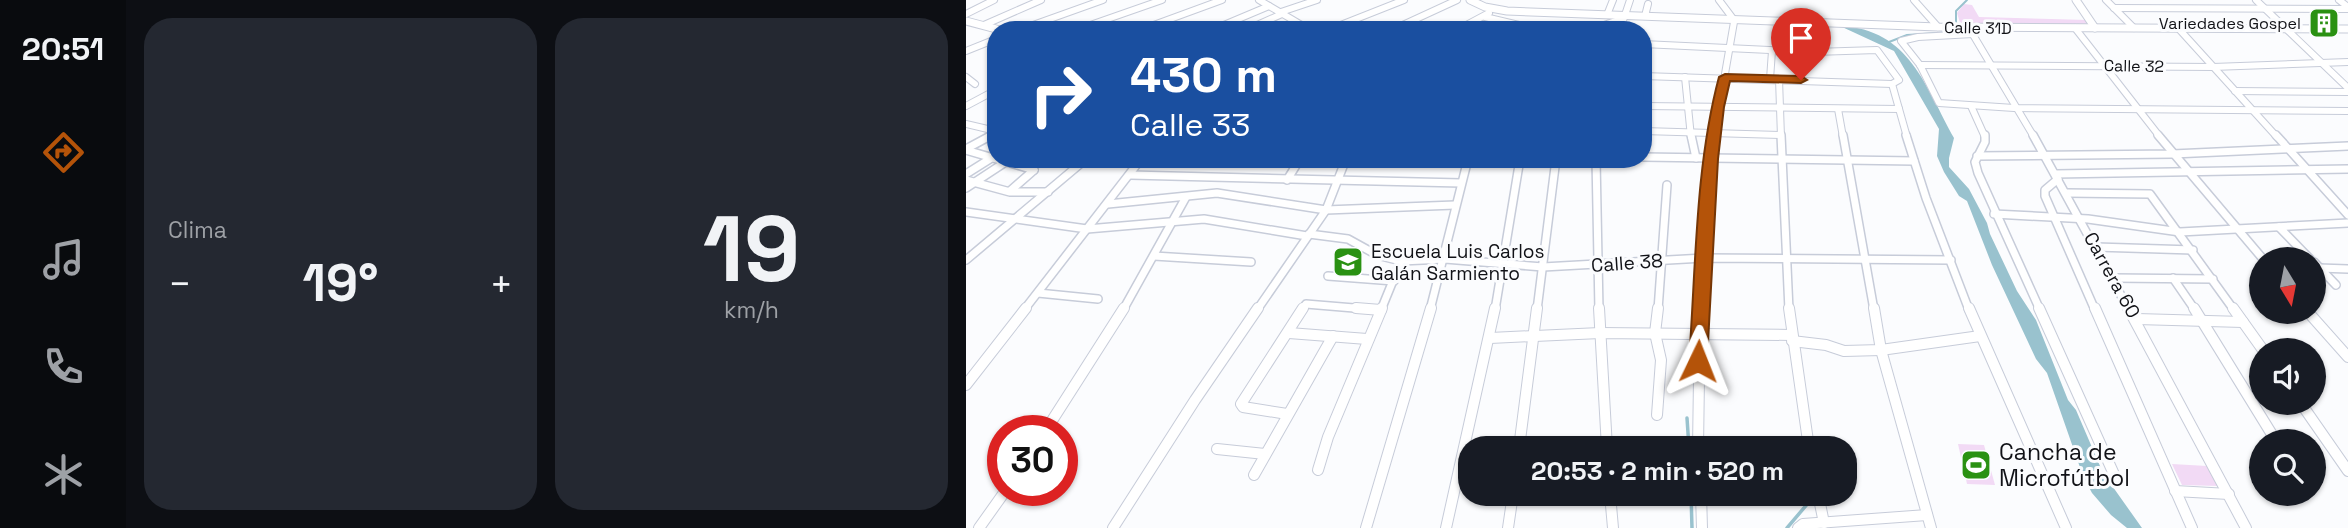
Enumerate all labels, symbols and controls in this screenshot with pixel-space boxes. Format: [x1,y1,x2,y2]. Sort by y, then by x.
building icon: Variedades Gospel [2307,6,2341,40]
pin [1771,8,1831,80]
place label: Variedades Gospel [2159,13,2301,34]
street label: Calle 31D [1944,17,2012,39]
icon: arrive [1782,19,1820,57]
text: 20:51 [22,29,104,69]
text: 430 m [1130,44,1277,106]
icon: right [1015,49,1106,140]
street label: Calle 32 [2104,55,2164,77]
text: Calle 33 [1130,105,1250,145]
icon: directions [39,128,88,177]
text: 19 [703,191,800,308]
text: Clima [168,215,227,245]
street label: Carrera 60 [2078,227,2146,323]
icon: music [39,235,88,284]
place label: Escuela Luis Carlos Galán Sarmiento [1371,239,1545,286]
school or university icon: Escuela Luis Carlos Galán Sarmiento [1331,245,1365,279]
north arrow [2249,247,2326,324]
map controls [2249,247,2326,506]
street label: Calle 38 [1590,248,1664,278]
text: 19° [302,250,379,316]
text: − [168,260,192,308]
text: + [489,260,513,308]
text: km/h [724,295,779,325]
position arrow [1661,324,1735,398]
button: sound [2249,338,2326,415]
icon: phone [39,342,88,391]
speed limit sign: 30 [987,415,1078,506]
button: search [2249,429,2326,506]
place label: Cancha de Microfútbol [1999,437,2130,493]
sports icon: Cancha de Microfútbol [1959,448,1993,482]
icon: climate [39,450,88,499]
text: 20:53 · 2 min · 520 m [1531,454,1784,488]

